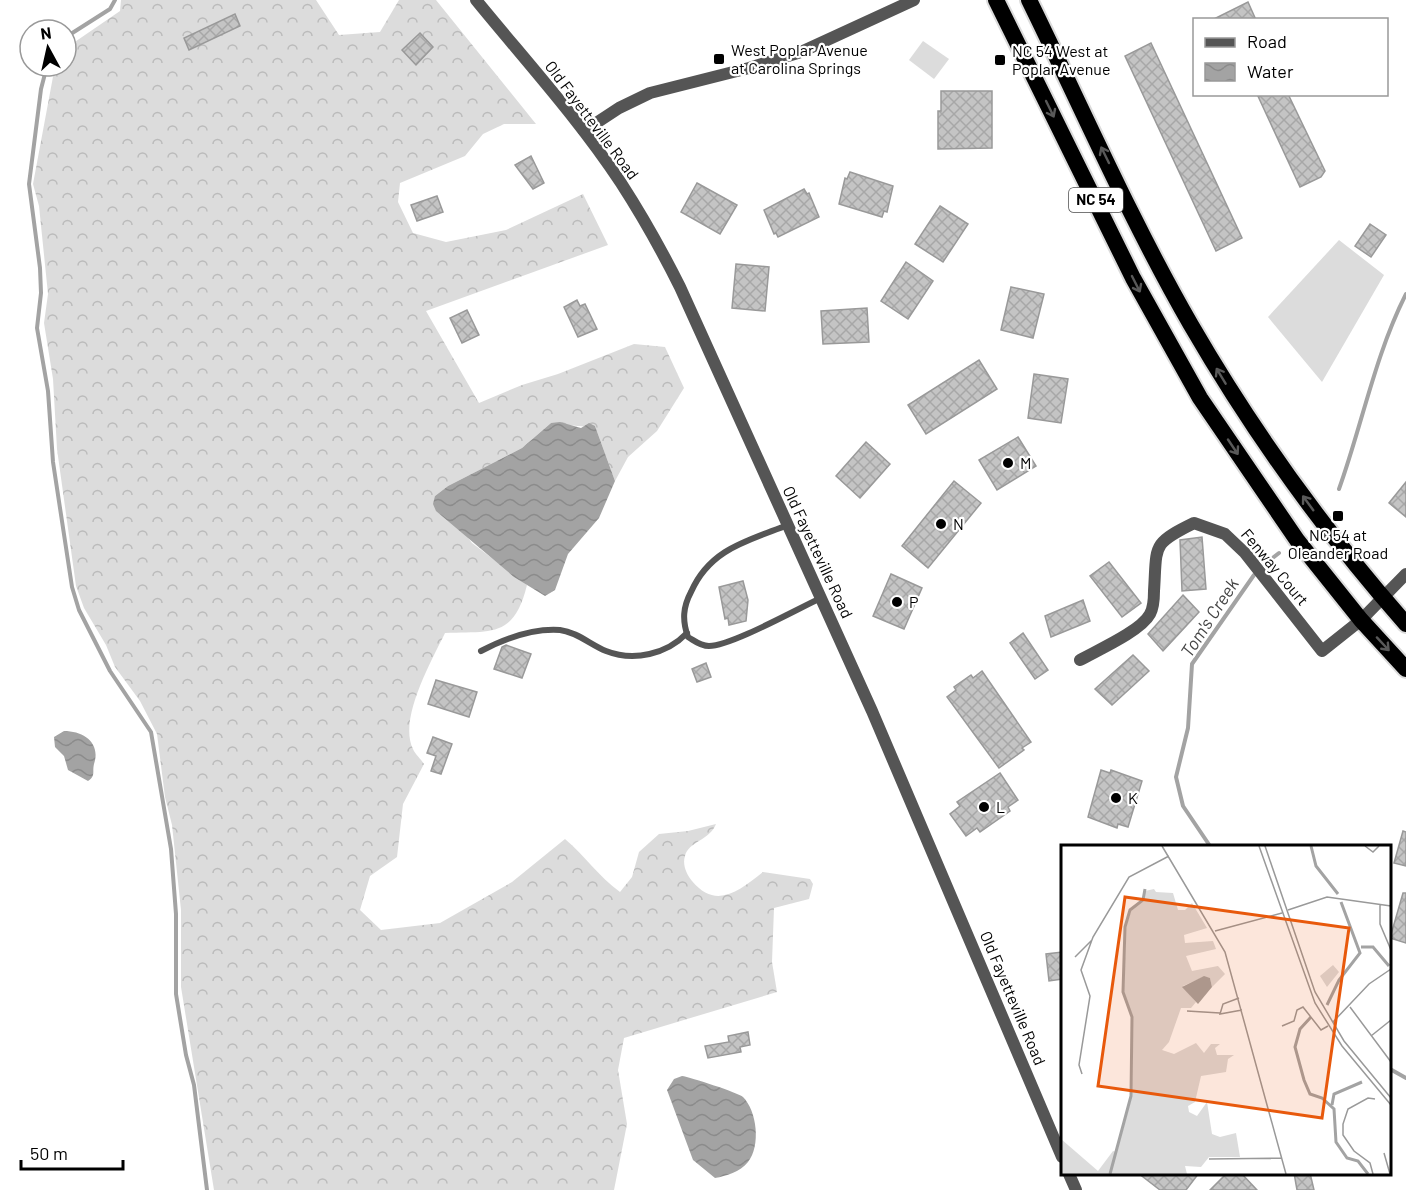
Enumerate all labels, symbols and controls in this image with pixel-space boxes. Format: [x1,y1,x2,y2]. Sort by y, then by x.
north arrow [18,18,78,78]
legend [1193,18,1388,96]
text: N [39,23,52,43]
text: Road [1247,30,1287,52]
place label: West Poplar Avenue at Carolina Springs [731,40,868,77]
place label: NC 54 West at Poplar Avenue [1012,41,1110,78]
marker: West Poplar Avenue at Carolina Springs [712,52,726,66]
marker: NC 54 West at Poplar Avenue [993,53,1007,67]
street label: Old Fayetteville Road [542,57,643,183]
text: Water [1247,60,1294,82]
one-way arrow [1044,100,1056,118]
one-way arrow [1099,147,1110,165]
road number: NC 54 [1069,188,1123,212]
one-way arrow [1131,274,1142,292]
one-way arrow [1215,368,1227,385]
one-way arrow [1227,438,1239,455]
place label: M [1020,453,1031,472]
marker: M [1001,456,1015,470]
street label: Old Fayetteville Road [779,483,857,621]
one-way arrow [1302,496,1315,512]
marker: NC 54 at Oleander Road [1331,509,1345,523]
place label: N [953,514,964,533]
marker: N [934,517,948,531]
street label: Fenway Court [1238,524,1313,609]
place label: NC 54 at Oleander Road [1288,525,1388,562]
water label: Tom's Creek [1175,573,1243,661]
place label: P [909,592,918,611]
marker: P [890,595,904,609]
one-way arrow [1376,636,1390,651]
place label: K [1128,788,1138,807]
marker: K [1109,791,1123,805]
place label: L [996,797,1005,816]
marker: L [977,800,991,814]
inset map [1061,845,1391,1175]
street label: Old Fayetteville Road [977,928,1050,1068]
scale bar [21,1133,123,1171]
text: 50 m [30,1142,68,1164]

